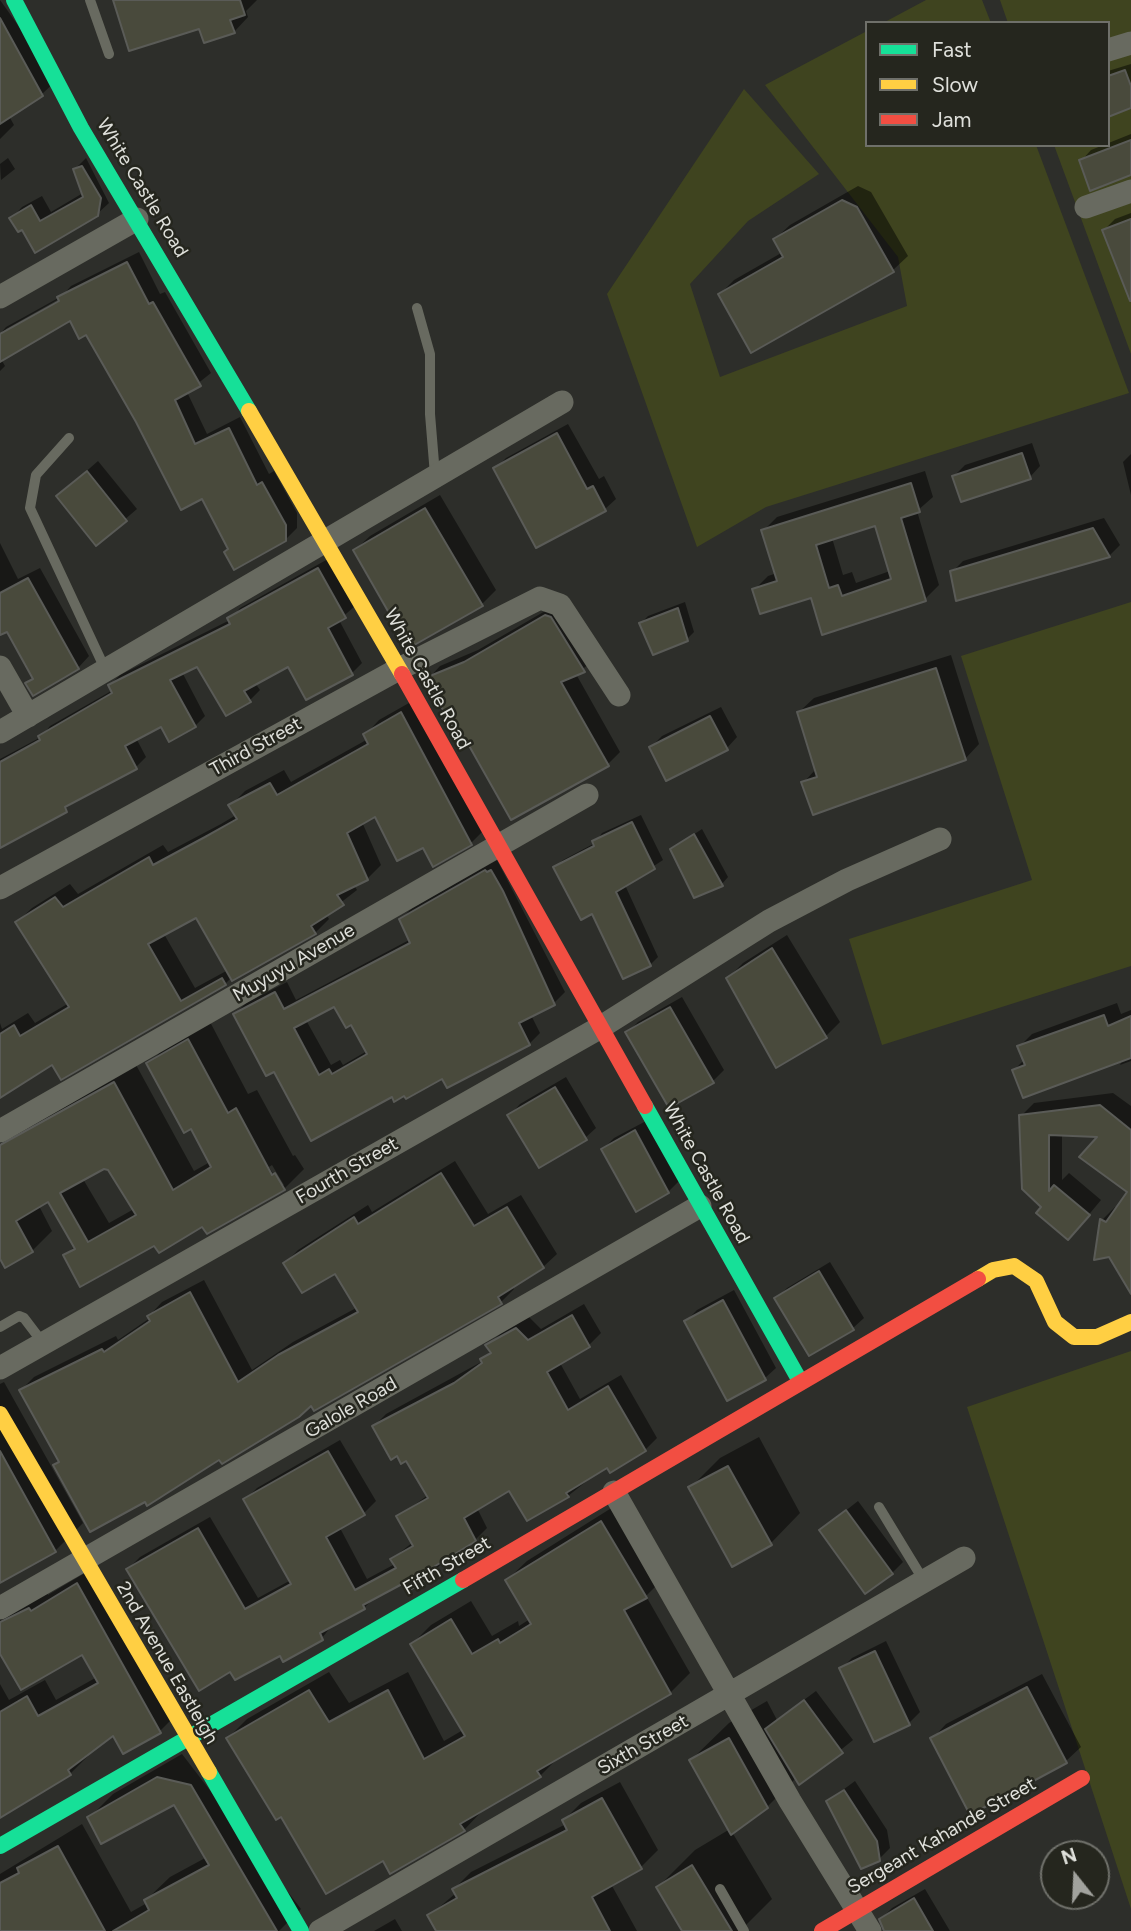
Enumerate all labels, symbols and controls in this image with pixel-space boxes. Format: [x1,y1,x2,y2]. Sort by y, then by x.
legend [865,21,1110,147]
text: Fast [932,37,972,62]
text: Slow [932,72,978,97]
text: Jam [932,107,971,132]
street label: White Castle Road [92,114,192,262]
street label: White Castle Road [379,604,475,754]
street label: Third Street [206,713,306,781]
street label: Muyuyu Avenue [229,919,359,1007]
street label: White Castle Road [658,1098,754,1248]
street label: Fourth Street [292,1133,402,1209]
street label: Galole Road [301,1373,401,1443]
street label: Fifth Street [399,1532,495,1600]
street label: 2nd Avenue Eastleigh [111,1578,223,1748]
street label: Sixth Street [594,1710,692,1780]
street label: Sergeant Kahande Street [844,1773,1040,1899]
north arrow [1040,1840,1110,1910]
text: N [1058,1843,1080,1870]

